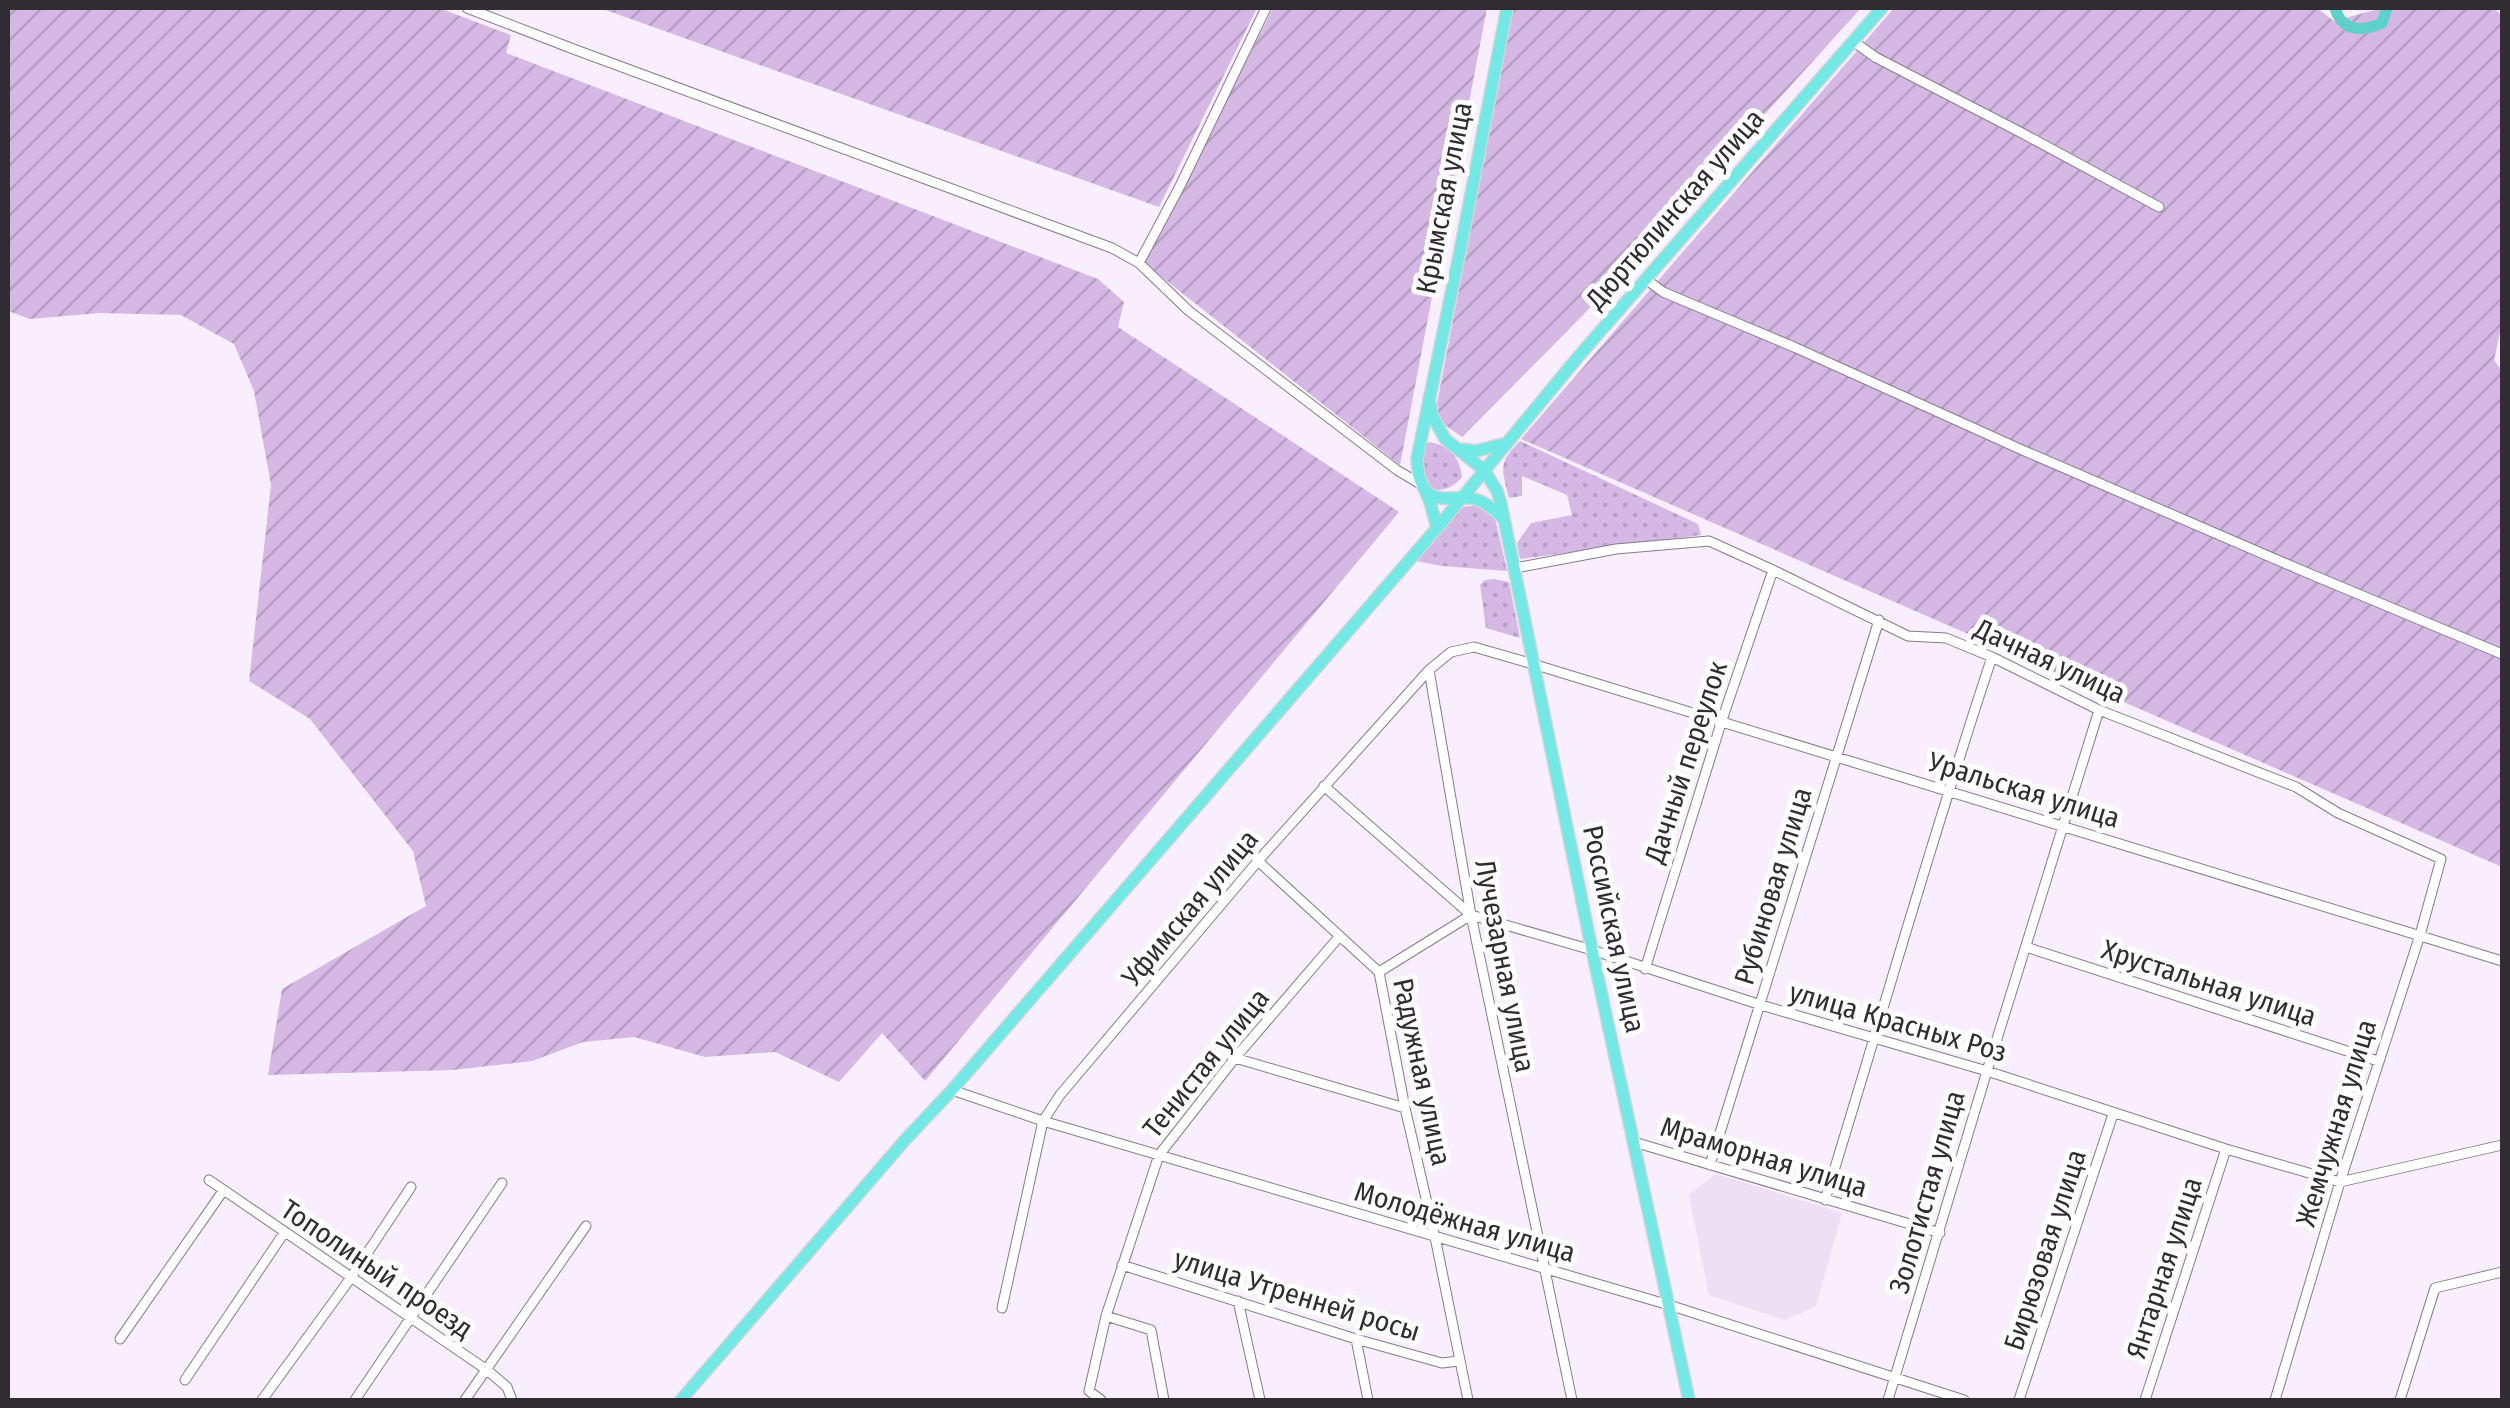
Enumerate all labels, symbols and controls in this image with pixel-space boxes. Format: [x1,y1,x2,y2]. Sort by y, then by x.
street label: Крымская улица [1409,99,1479,297]
street label: Дюртюлинская улица [1579,102,1771,316]
street label: Дачная улица [1969,611,2131,710]
street label: Дачный переулок [1638,657,1734,868]
street label: Уральская улица [1923,745,2124,835]
street label: Рубиновая улица [1727,783,1819,989]
street label: Российская улица [1576,822,1652,1036]
street label: Уфимская улица [1114,823,1265,994]
street label: Лучезарная улица [1468,857,1542,1075]
street label: Хрустальная улица [2098,933,2320,1033]
street label: Радужная улица [1386,975,1458,1169]
street label: улица Красных Роз [1785,975,2011,1069]
street label: Тенистая улица [1136,982,1276,1144]
street label: Жемчужная улица [2289,1016,2383,1230]
street label: Золотистая улица [1882,1087,1972,1297]
street label: Мраморная улица [1657,1110,1871,1204]
street label: Бирюзовая улица [1997,1146,2093,1354]
street label: Янтарная улица [2119,1173,2209,1363]
street label: Молодёжная улица [1351,1175,1579,1269]
street label: Тополиный проезд [275,1193,479,1345]
street label: улица Утренней росы [1170,1242,1424,1348]

